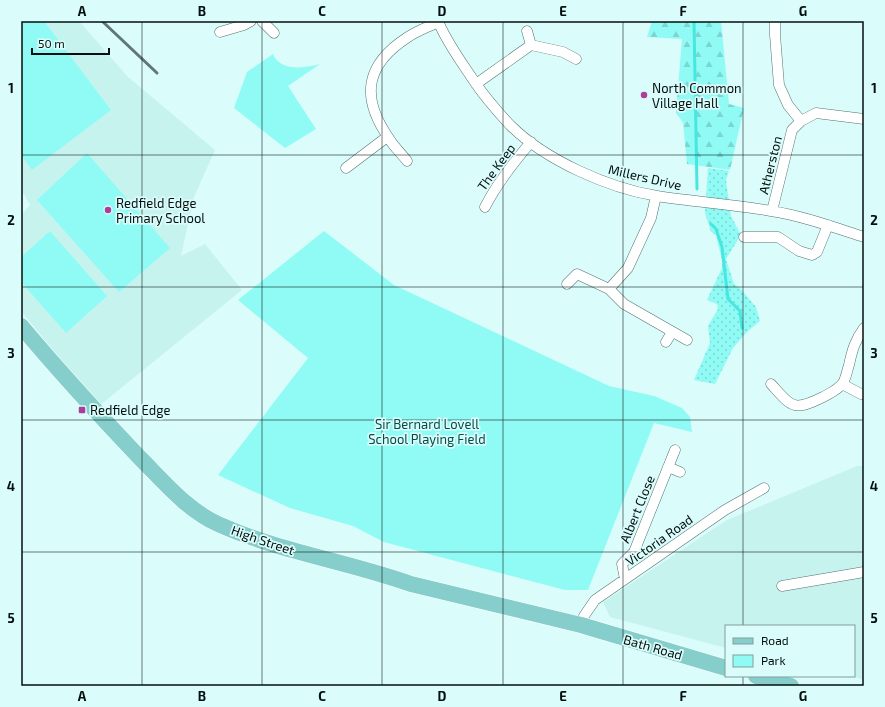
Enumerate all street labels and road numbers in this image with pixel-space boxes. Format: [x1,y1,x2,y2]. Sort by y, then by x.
street label: Atherston [755,134,785,196]
street label: The Keep [474,140,518,194]
street label: Millers Drive [607,161,683,193]
street label: Albert Close [616,473,658,545]
street label: Victoria Road [622,511,696,569]
street label: High Street [229,522,297,558]
street label: Bath Road [622,631,684,663]

